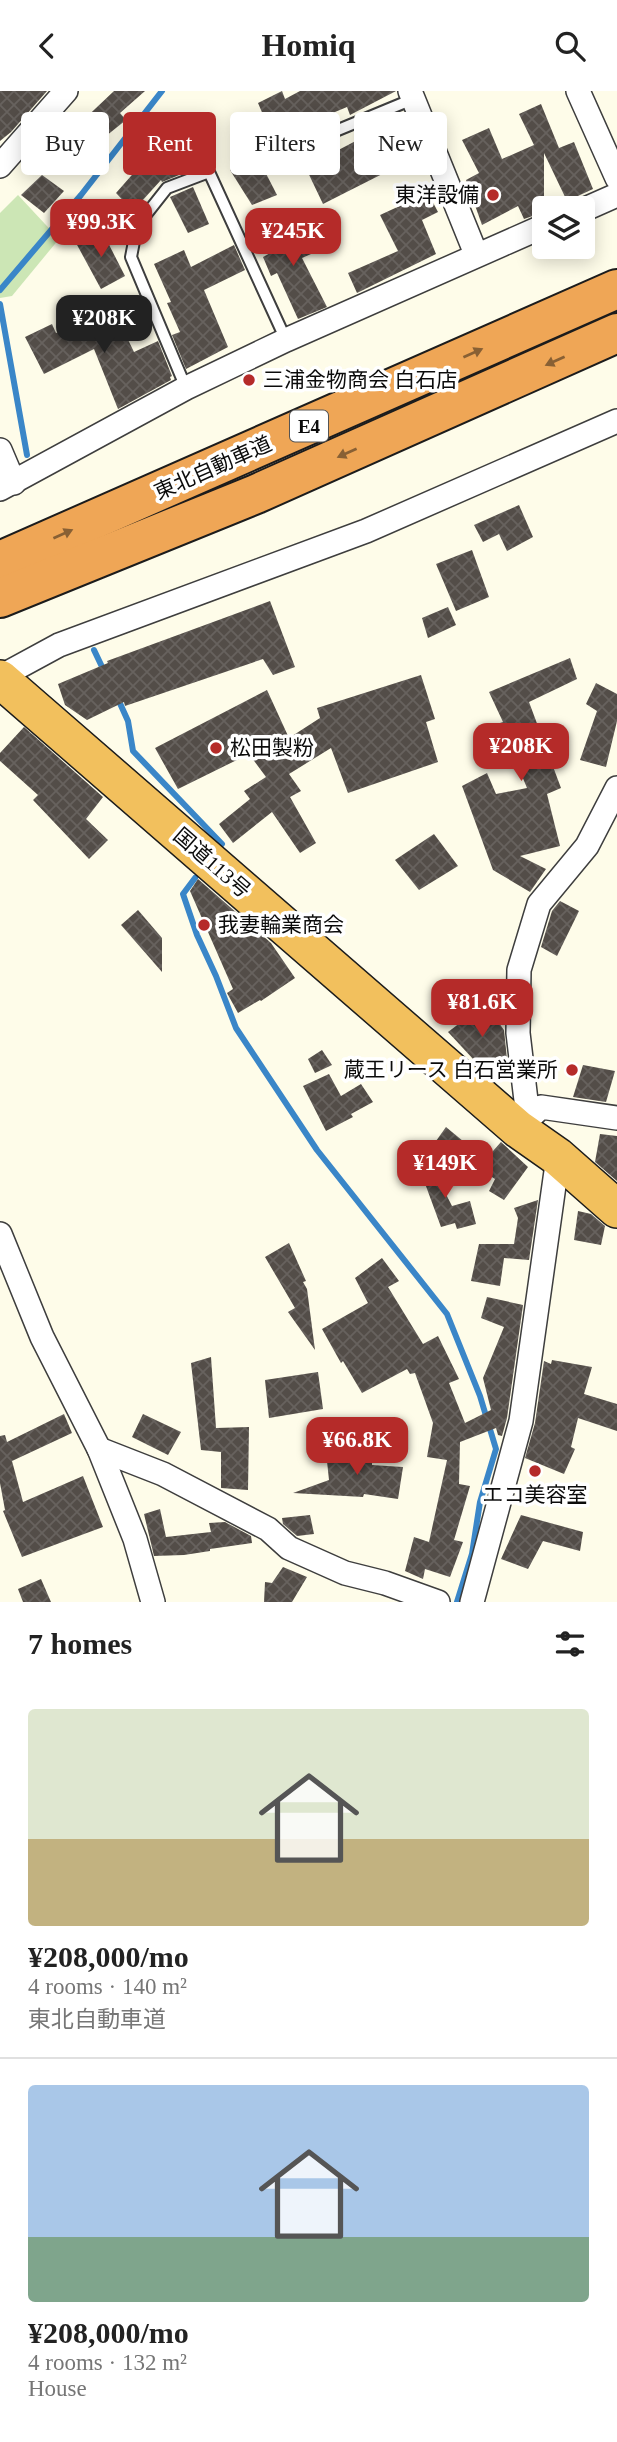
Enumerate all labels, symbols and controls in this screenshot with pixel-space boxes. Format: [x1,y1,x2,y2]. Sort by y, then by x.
icon: back [28,27,66,65]
text: Homiq [261,27,356,63]
icon: search [551,27,589,65]
chip: Buy [21,112,109,175]
chip: Rent [123,112,216,175]
chip: Filters [230,112,340,175]
chip: New [354,112,447,175]
place label: 東洋設備 [395,183,479,207]
marker: 東洋設備 [485,187,501,203]
map controls [532,196,595,259]
button: layers [532,196,595,259]
pin: ¥99.3K [44,199,158,259]
text: ¥99.3K [66,209,136,234]
pin: ¥245K [244,209,342,268]
text: ¥245K [261,218,325,243]
pin: ¥208K [55,295,153,355]
text: ¥208K [72,305,136,330]
one-way arrow [462,347,483,358]
one-way arrow [545,355,565,367]
place label: 三浦金物商会 白石店 [263,368,457,392]
marker: 三浦金物商会 白石店 [241,372,257,388]
road number: E4 [290,411,328,441]
street label: 東北自動車道 [151,431,275,505]
one-way arrow [337,447,357,459]
one-way arrow [52,528,73,539]
pin: ¥208K [472,723,570,783]
text: ¥208K [489,733,553,758]
place label: 松田製粉 [230,736,314,760]
marker: 松田製粉 [208,740,224,756]
street label: 国道113号 [169,823,255,903]
place label: 我妻輪業商会 [218,913,344,937]
marker: 我妻輪業商会 [196,917,212,933]
pin: ¥81.6K [425,979,539,1039]
text: ¥81.6K [447,989,517,1014]
place label: 蔵王リース 白石営業所 [344,1058,558,1082]
marker: 蔵王リース 白石営業所 [564,1062,580,1078]
pin: ¥149K [396,1141,494,1200]
text: ¥149K [413,1150,477,1175]
pin: ¥66.8K [300,1417,414,1477]
text: ¥66.8K [322,1427,392,1452]
marker: エコ美容室 [527,1463,543,1479]
place label: エコ美容室 [483,1483,588,1507]
icon: filters [551,1625,589,1663]
text: 7 homes [28,1627,132,1660]
icon: home [246,1755,372,1881]
text: ¥208,000/mo [28,1940,189,1973]
text: 4 rooms · 140 m² [28,1974,187,1999]
text: 東北自動車道 [28,2007,166,2032]
icon: home [246,2131,372,2257]
text: ¥208,000/mo [28,2316,189,2349]
text: 4 rooms · 132 m² [28,2350,187,2375]
text: House [28,2376,87,2401]

